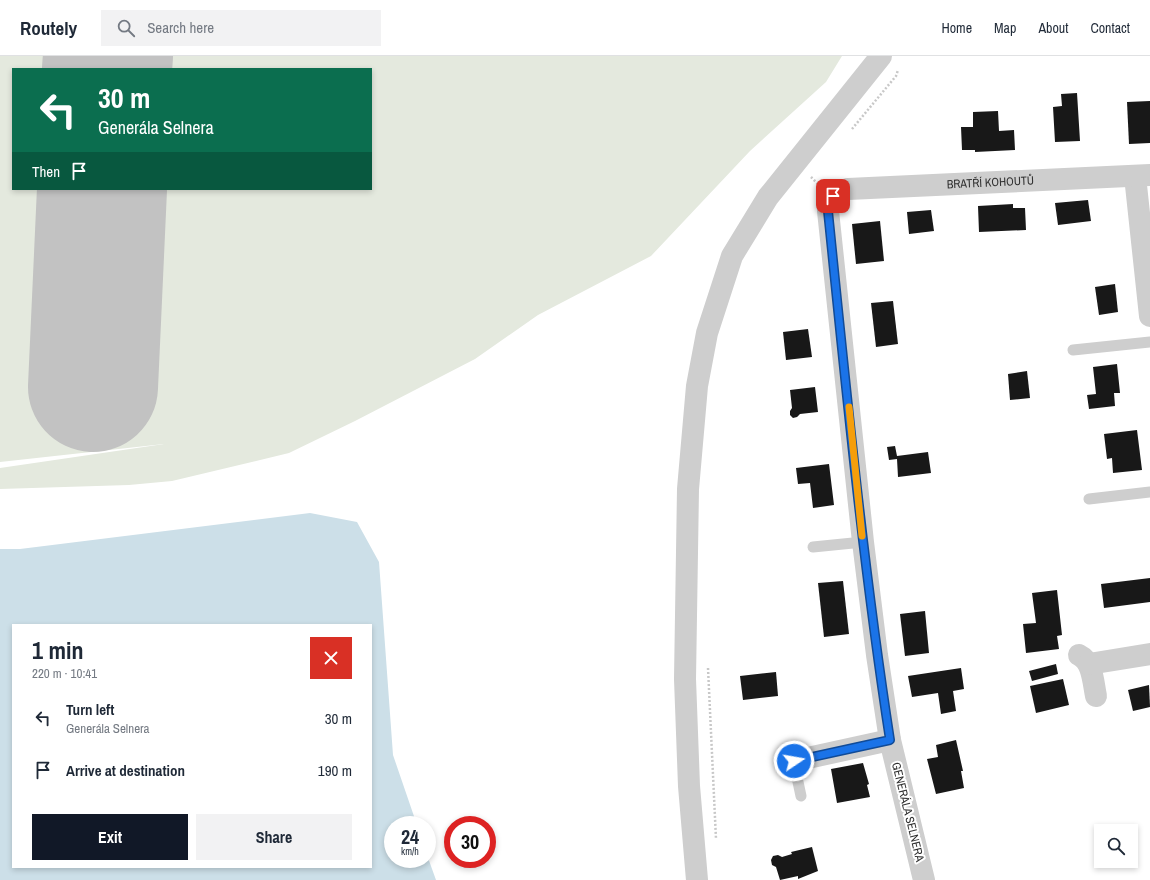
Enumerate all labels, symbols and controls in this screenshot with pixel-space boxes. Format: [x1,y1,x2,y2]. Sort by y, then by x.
search box [101,10,381,46]
text: Routely [20,15,77,41]
icon: search [115,17,137,39]
text: Search here [147,17,214,38]
text: Home [941,19,972,37]
text: Map [994,19,1016,37]
text: About [1038,19,1068,37]
text: Contact [1090,19,1130,37]
text: 30 m [98,79,150,117]
icon: left [32,84,84,136]
text: Generála Selnera [98,115,214,140]
icon: arrive [68,160,90,182]
text: Then [32,161,60,182]
street label: BRATŘÍ KOHOUTŮ [946,172,1034,192]
pin [816,179,850,213]
icon: arrive [822,185,844,207]
text: 1 min [32,634,83,666]
button: close [310,637,352,679]
text: 220 m · 10:41 [32,665,97,682]
text: Turn left [66,699,114,720]
icon: left [32,707,54,729]
text: 30 m [325,708,352,729]
text: Generála Selnera [66,720,150,737]
position arrow [773,740,815,782]
icon: arrive [32,759,54,781]
text: Arrive at destination [66,760,185,781]
text: 190 m [318,760,352,781]
street label: GENERÁLA SELNERA [888,761,928,864]
button: Exit [32,814,188,860]
button: Share [196,814,352,860]
speed limit sign: 30 [444,816,496,868]
text: 24 [401,823,419,850]
map controls [1094,824,1138,868]
button: search [1094,824,1138,868]
text: km/h [401,845,419,858]

